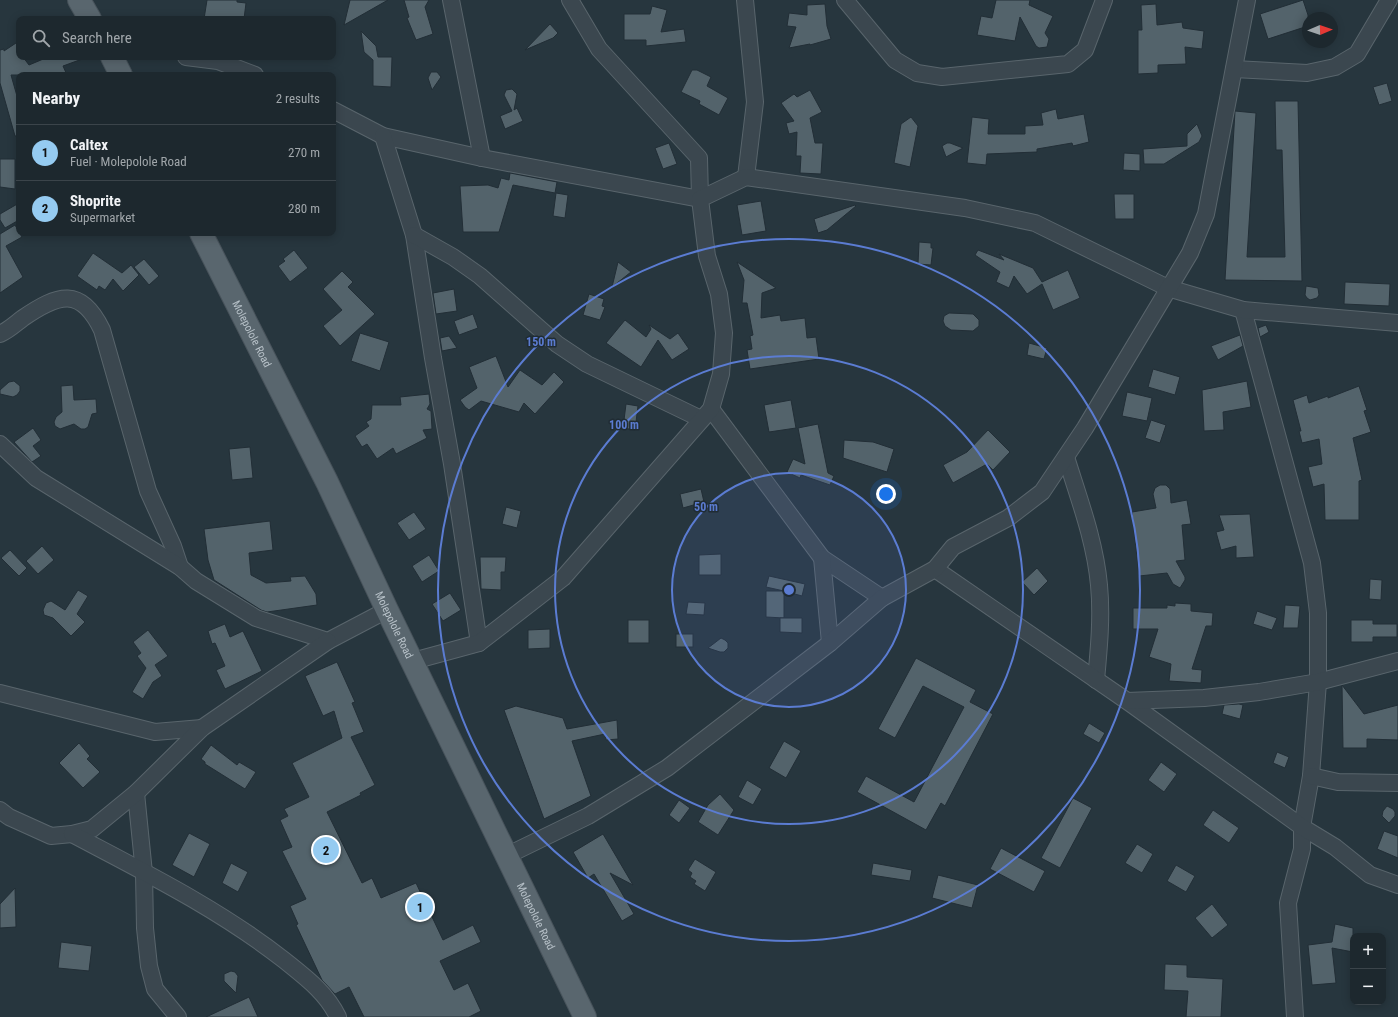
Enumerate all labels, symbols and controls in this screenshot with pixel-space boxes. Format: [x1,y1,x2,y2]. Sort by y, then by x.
north arrow [1302,12,1338,48]
search box [16,16,336,60]
icon: search [30,27,52,49]
text: Search here [62,29,132,47]
text: Nearby [32,88,80,108]
text: 2 results [276,91,320,106]
text: Caltex [70,136,108,154]
text: 1 [42,145,48,160]
text: 270 m [288,145,320,160]
text: Fuel · Molepolole Road [70,154,187,169]
text: Shoprite [70,192,121,210]
text: 2 [42,201,48,216]
text: 280 m [288,201,320,216]
text: Supermarket [70,210,135,225]
street label: Molepolole Road [230,298,274,369]
text: 150 m [526,335,556,349]
text: 100 m [609,418,639,432]
your location [876,484,896,504]
text: 50 m [694,500,718,514]
centre of rings [782,583,796,597]
street label: Molepolole Road [373,589,416,661]
pin: 2 [313,835,339,865]
street label: Molepolole Road [514,881,558,952]
pin: 1 [407,892,433,922]
map controls [1350,933,1386,1005]
button: + [1350,933,1386,969]
button: − [1350,969,1386,1005]

